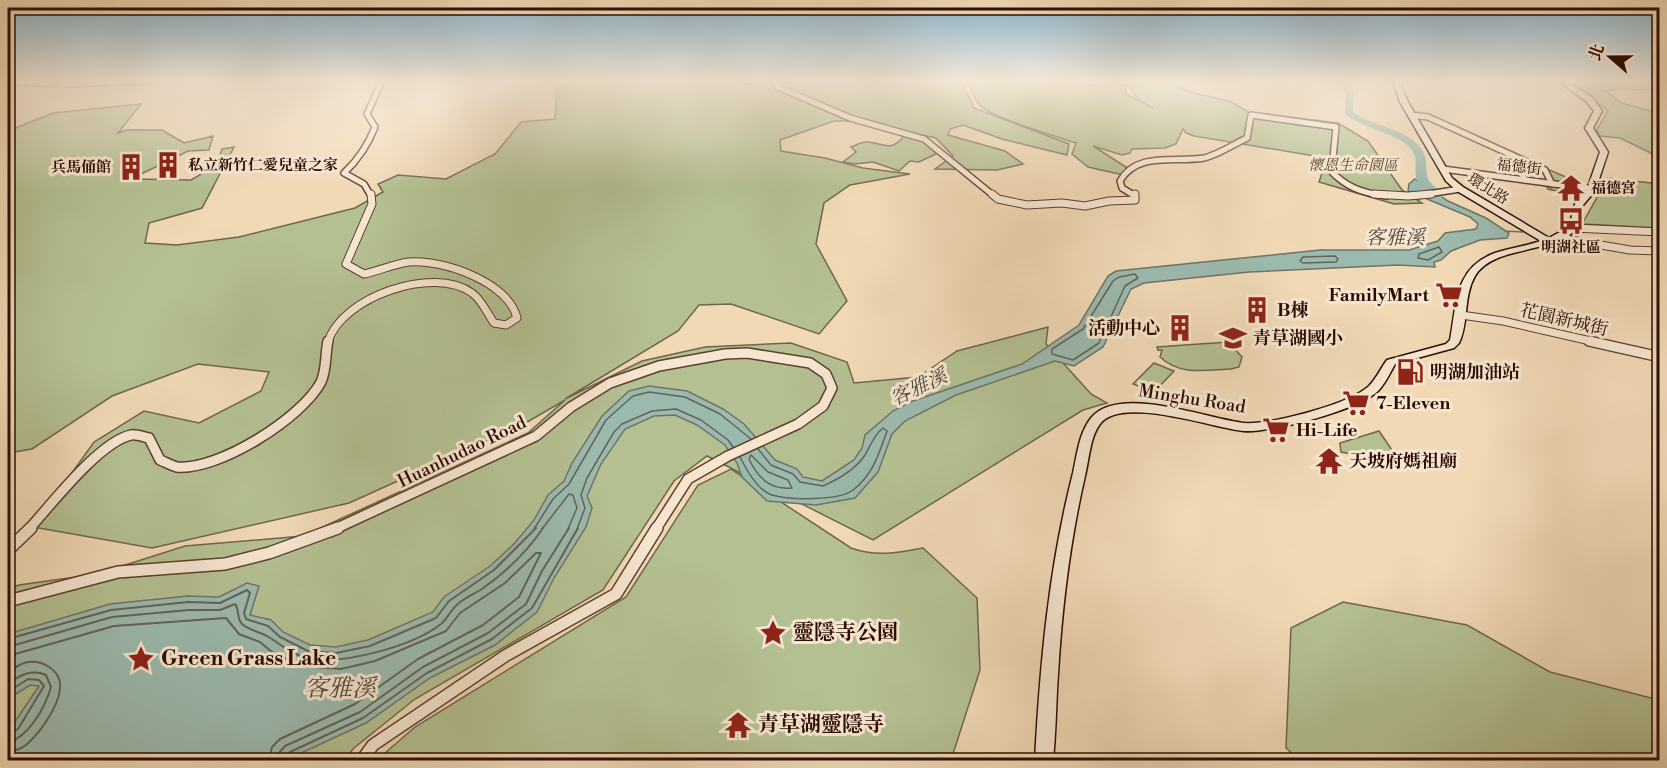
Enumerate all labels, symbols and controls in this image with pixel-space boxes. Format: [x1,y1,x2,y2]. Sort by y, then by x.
north arrow [1580,27,1640,87]
text: 北 [1585,41,1609,63]
building icon: 私立新竹仁愛兒童之家 [153,150,183,180]
building icon: 兵馬俑館 [116,152,146,182]
street label: 福德街 [1496,155,1542,179]
place label: 私立新竹仁愛兒童之家 [188,156,338,175]
park label: 懷恩生命園區 [1308,156,1400,175]
place label: 兵馬俑館 [51,158,111,177]
street label: 環北路 [1464,169,1512,209]
temple icon: 福德宮 [1556,173,1586,203]
place label: 福德宮 [1591,179,1636,198]
bus stop icon: 明湖社區 [1556,206,1586,236]
water label: 客雅溪 [1365,226,1427,251]
place label: 明湖社區 [1541,238,1601,257]
supermarket icon: FamilyMart [1434,280,1464,310]
place label: FamilyMart [1329,284,1430,307]
building icon: B棟 [1242,295,1272,325]
place label: B棟 [1277,299,1309,322]
street label: 花園新城街 [1518,299,1610,341]
building icon: 活動中心 [1165,313,1195,343]
place label: 活動中心 [1088,317,1160,340]
school or university icon: 青草湖國小 [1218,323,1248,353]
place label: 青草湖國小 [1253,327,1343,350]
fuel station icon: 明湖加油站 [1395,357,1425,387]
place label: 明湖加油站 [1430,361,1520,384]
water label: 客雅溪 [887,363,953,412]
street label: Minghu Road [1137,379,1248,419]
supermarket icon: 7-Eleven [1341,388,1371,418]
place label: 7-Eleven [1376,392,1450,415]
street label: Huanhudao Road [394,411,531,493]
supermarket icon: Hi-Life [1261,415,1291,445]
place label: Hi-Life [1296,419,1358,442]
temple icon: 天坡府媽祖廟 [1314,446,1344,476]
place label: 天坡府媽祖廟 [1349,450,1457,473]
place icon: 靈隱寺公園 [758,618,788,648]
place label: 靈隱寺公園 [793,620,898,646]
place icon: Green Grass Lake [126,644,156,674]
place label: Green Grass Lake [161,646,336,672]
water label: 客雅溪 [304,674,379,704]
temple icon: 青草湖靈隱寺 [723,710,753,740]
place label: 青草湖靈隱寺 [758,712,884,738]

